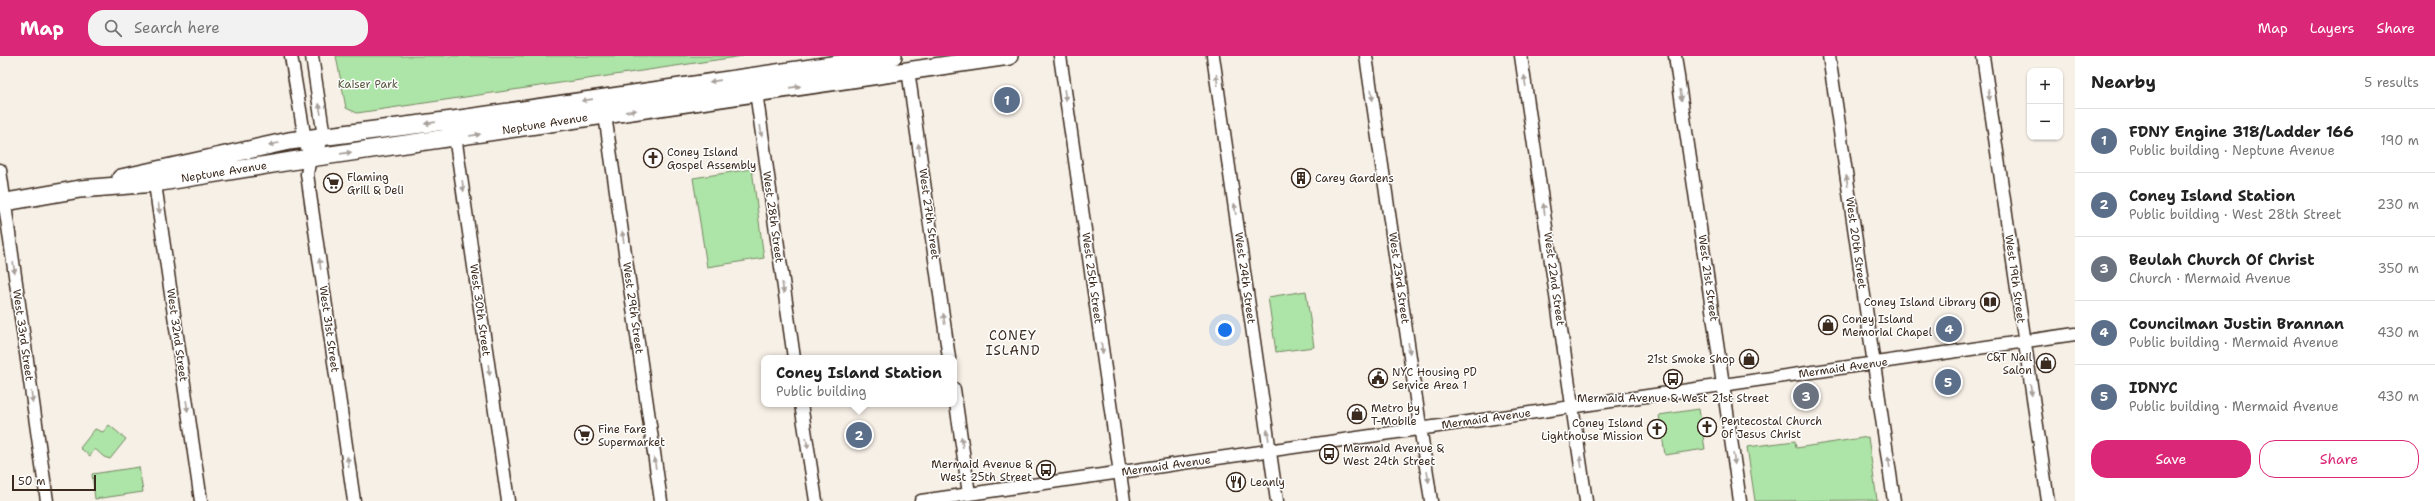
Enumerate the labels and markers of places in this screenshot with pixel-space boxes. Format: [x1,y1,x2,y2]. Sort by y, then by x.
pin: 1 [994,85,1020,115]
place label: Coney Island Gospel Assembly [667,145,756,173]
church icon: Coney Island Gospel Assembly [642,147,664,169]
building icon: Carey Gardens [1290,167,1312,189]
place label: Flaming Grill & Deli [347,170,404,198]
place label: Carey Gardens [1315,171,1394,186]
supermarket icon: Flaming Grill & Deli [322,172,344,194]
library icon: Coney Island Library [1979,291,2001,313]
place label: Coney Island Library [1864,295,1976,310]
place label: Coney Island Memorial Chapel [1842,312,1933,340]
shop icon: Coney Island Memorial Chapel [1817,314,1839,336]
pin: 4 [1936,314,1962,344]
shop icon: 21st Smoke Shop [1738,348,1760,370]
place label: C&T Nail Salon [1986,350,2033,378]
place label: 21st Smoke Shop [1646,352,1735,367]
shop icon: C&T Nail Salon [2035,352,2057,374]
place label: NYC Housing PD Service Area 1 [1392,365,1477,393]
public building icon: NYC Housing PD Service Area 1 [1367,367,1389,389]
pin: 5 [1935,367,1961,397]
bus stop icon: Mermaid Avenue & West 21st Street [1662,368,1684,390]
pin: 3 [1793,381,1819,411]
place label: Mermaid Avenue & West 21st Street [1577,391,1769,406]
place label: Metro by T-Mobile [1371,401,1420,429]
shop icon: Metro by T-Mobile [1346,403,1368,425]
place label: Pentecostal Church Of Jesus Christ [1721,414,1822,442]
place label: Coney Island Lighthouse Mission [1541,416,1643,444]
church icon: Pentecostal Church Of Jesus Christ [1696,416,1718,438]
church icon: Coney Island Lighthouse Mission [1646,418,1668,440]
pin: 2 [846,420,872,450]
place label: Fine Fare Supermarket [598,422,665,450]
supermarket icon: Fine Fare Supermarket [573,424,595,446]
place label: Mermaid Avenue & West 24th Street [1343,441,1444,469]
bus stop icon: Mermaid Avenue & West 24th Street [1318,443,1340,465]
place label: Mermaid Avenue & West 25th Street [931,457,1032,485]
bus stop icon: Mermaid Avenue & West 25th Street [1035,459,1057,481]
restaurant icon: Leanly [1225,471,1247,493]
place label: Leanly [1250,475,1285,490]

